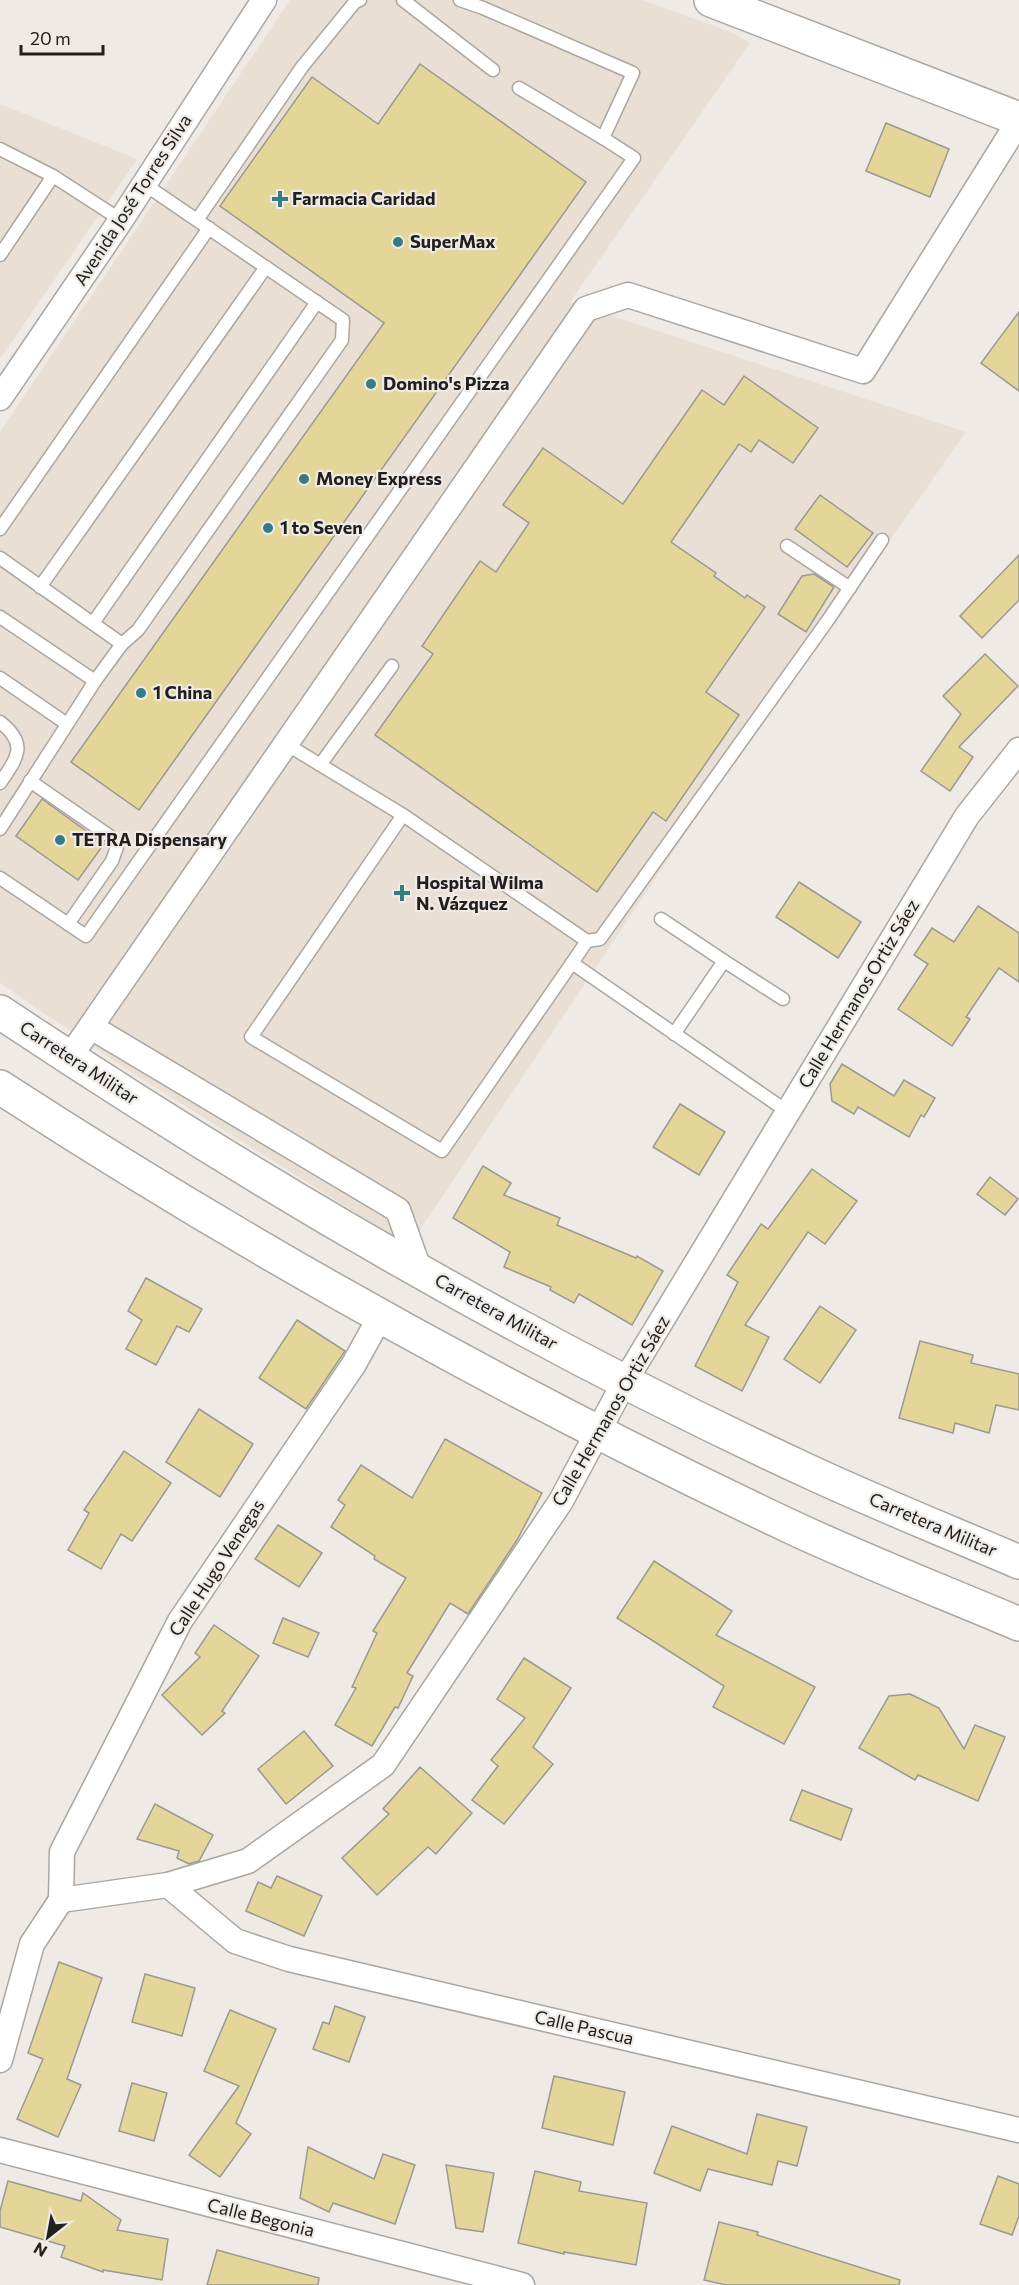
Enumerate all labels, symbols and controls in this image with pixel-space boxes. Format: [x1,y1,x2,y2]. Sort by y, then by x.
scale bar [21,18,104,56]
text: 20 m [30,27,71,49]
street label: Avenida José Torres Silva [69,110,196,289]
place label: Farmacia Caridad [292,187,436,209]
marker: Farmacia Caridad [273,192,287,206]
place label: SuperMax [410,230,496,252]
marker: SuperMax [391,235,405,249]
place label: Domino's Pizza [383,372,509,394]
marker: Domino's Pizza [364,377,378,391]
place label: Money Express [316,467,442,489]
marker: Money Express [297,472,311,486]
place label: 1 to Seven [280,516,363,538]
marker: 1 to Seven [261,521,275,535]
place label: 1 China [153,681,212,703]
marker: 1 China [134,686,148,700]
place label: TETRA Dispensary [72,828,227,850]
marker: TETRA Dispensary [53,833,67,847]
place label: Hospital Wilma N. Vázquez [416,871,544,914]
marker: Hospital Wilma N. Vázquez [393,884,411,902]
street label: Calle Hermanos Ortiz Sáez [793,895,923,1092]
street label: Carretera Militar [16,1016,143,1109]
street label: Carretera Militar [431,1268,562,1354]
street label: Calle Hermanos Ortiz Sáez [547,1311,674,1510]
street label: Carretera Militar [866,1487,1001,1561]
street label: Calle Hugo Venegas [164,1495,269,1640]
street label: Calle Pascua [532,2005,636,2049]
street label: Calle Begonia [205,2193,317,2241]
north arrow [18,2207,78,2267]
text: N [30,2239,50,2262]

